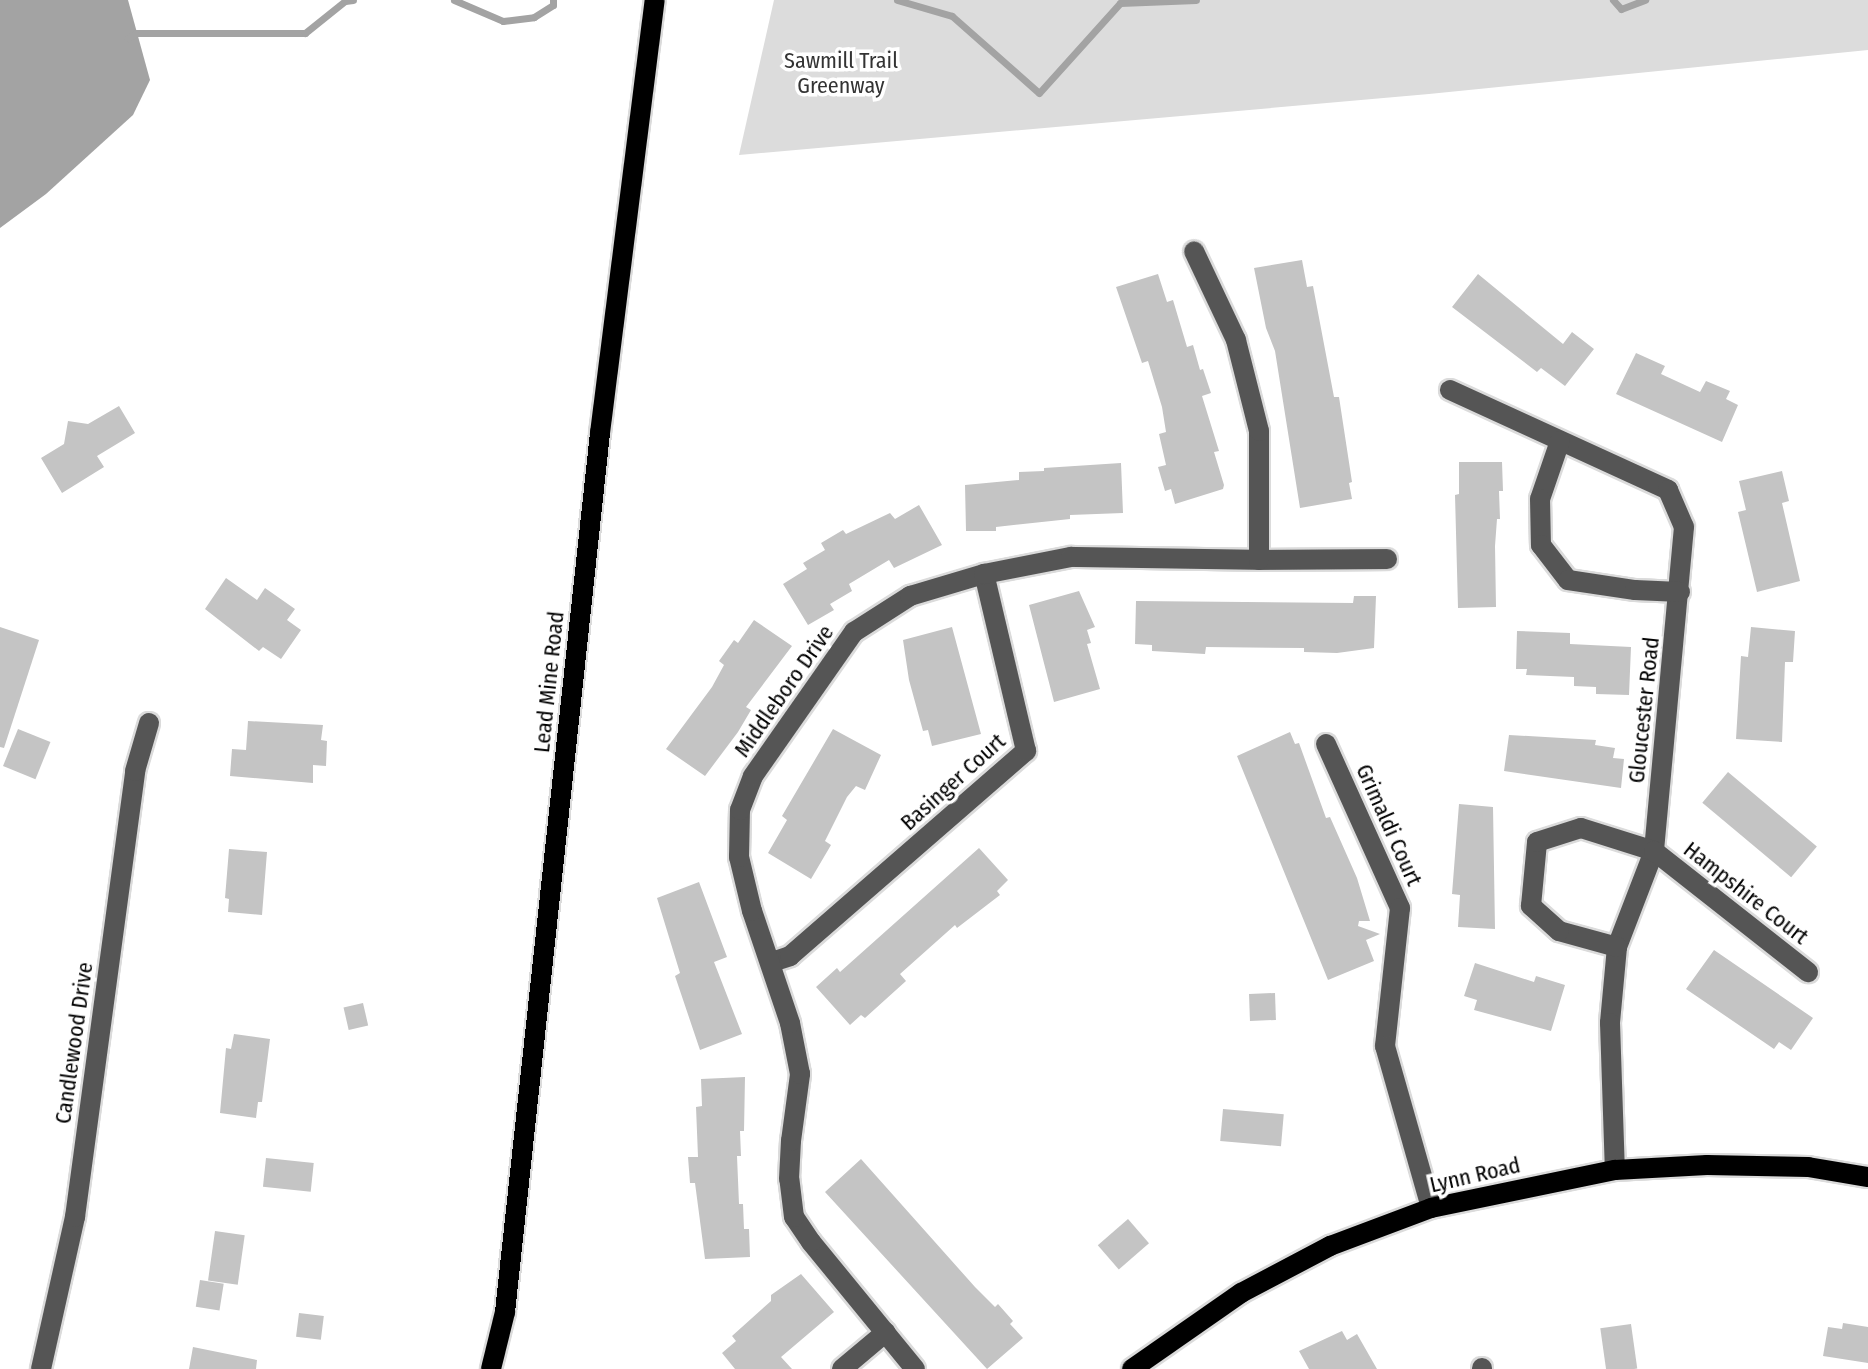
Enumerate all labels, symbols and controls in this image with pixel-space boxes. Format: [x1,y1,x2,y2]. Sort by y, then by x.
park label: Sawmill Trail Greenway [784,47,898,98]
street label: Lead Mine Road [528,610,570,754]
street label: Middleboro Drive [729,620,839,762]
street label: Gloucester Road [1623,636,1665,784]
street label: Basinger Court [895,728,1011,836]
street label: Grimaldi Court [1350,760,1428,890]
street label: Hampshire Court [1678,836,1814,950]
street label: Candlewood Drive [50,961,98,1125]
street label: Lynn Road [1427,1152,1523,1198]

